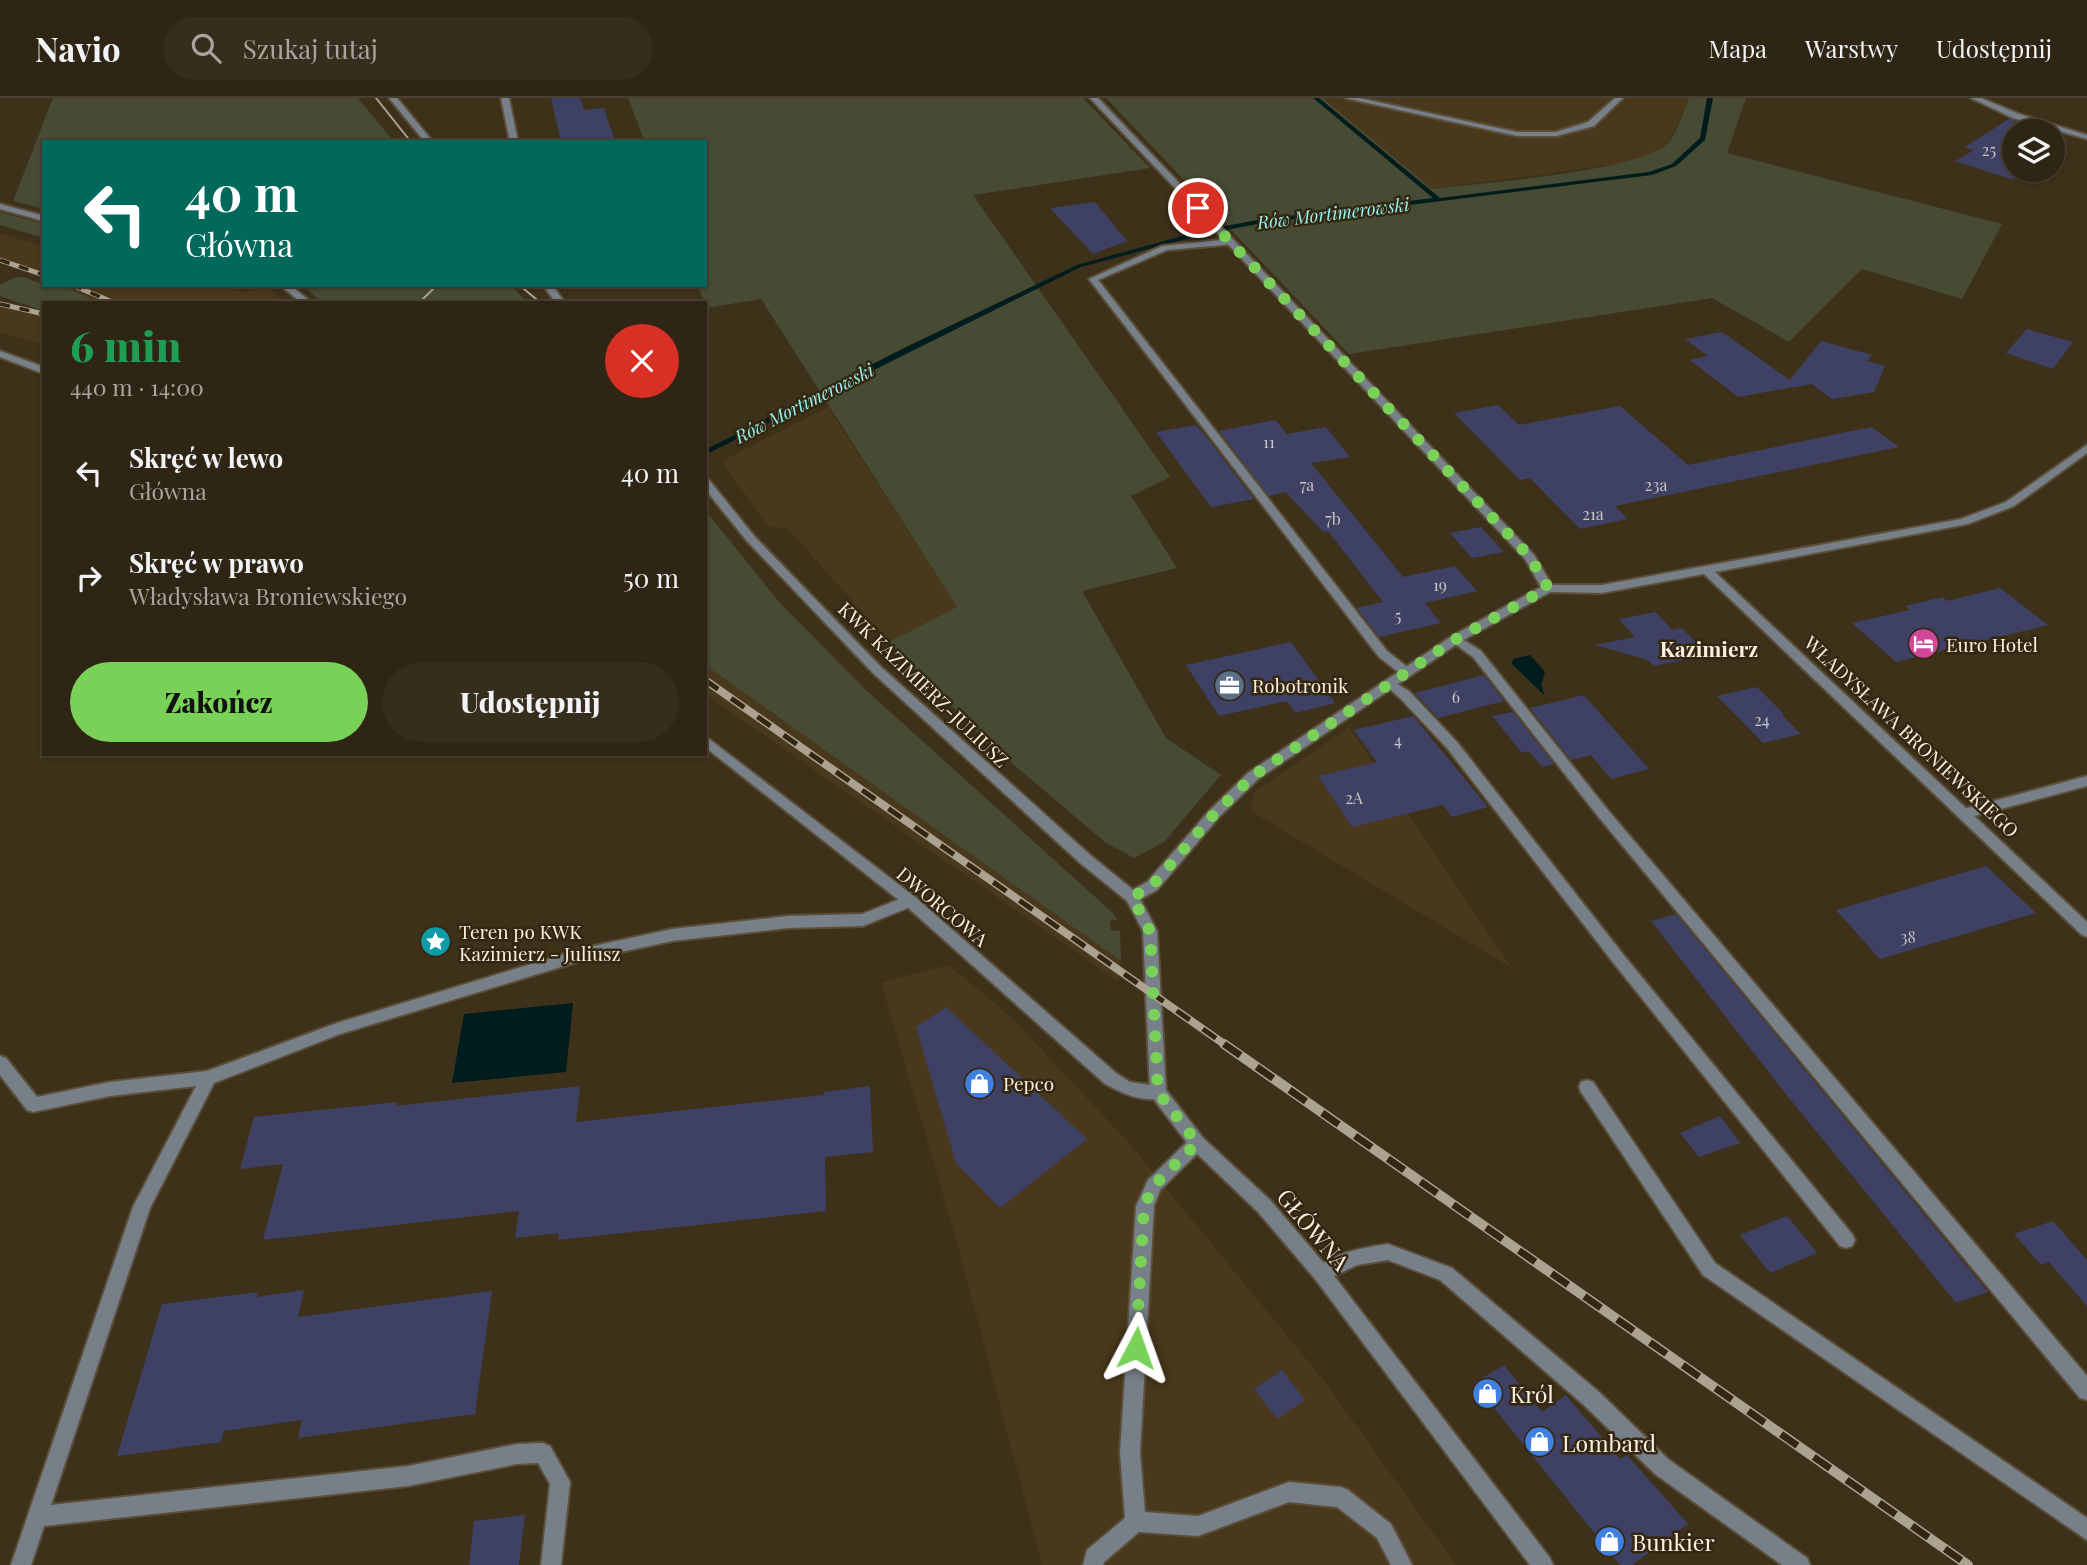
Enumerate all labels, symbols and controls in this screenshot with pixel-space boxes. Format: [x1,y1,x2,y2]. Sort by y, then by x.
search box [163,17,653,80]
text: Navio [35,26,121,70]
icon: search [187,29,225,67]
text: Szukaj tutaj [243,31,378,66]
text: Mapa [1708,32,1767,64]
text: Warstwy [1805,32,1898,64]
text: Udostępnij [1936,32,2052,64]
map controls [2002,119,2065,182]
button: layers [2002,119,2065,182]
house number: 25 [1982,139,1996,160]
text: 40 m [185,159,298,224]
icon: left [70,168,161,259]
pin [1168,178,1228,238]
icon: arrive [1179,189,1217,227]
water label: Rów Mortimerowski [1255,192,1411,234]
text: Główna [185,222,293,265]
text: 6 min [70,317,182,373]
button: close [605,324,679,398]
water label: Rów Mortimerowski [730,357,878,449]
text: 440 m · 14:00 [70,371,204,402]
house number: 11 [1263,431,1275,452]
text: Skręć w lewo [129,440,283,475]
icon: left [70,454,108,492]
text: 40 m [621,455,679,490]
house number: 7a [1300,474,1314,495]
house number: 23a [1645,474,1667,495]
text: Główna [129,475,207,506]
house number: 21a [1582,503,1604,524]
house number: 7b [1325,508,1341,529]
text: Skręć w prawo [129,545,304,580]
icon: right [70,559,108,597]
text: 50 m [623,560,679,595]
house number: 19 [1433,574,1447,595]
text: Władysława Broniewskiego [129,580,407,611]
street label: KWK KAZIMIERZ-JULIUSZ [833,596,1015,772]
house number: 5 [1395,605,1401,626]
hotel icon: Euro Hotel [1906,627,1940,661]
street label: WŁADYSŁAWA BRONIEWSKIEGO [1798,629,2025,843]
place label: Euro Hotel [1946,631,2039,657]
district label: Kazimierz [1660,634,1758,662]
button: Zakończ [70,662,368,742]
button: Udostępnij [382,662,679,742]
office icon: Robotronik [1212,668,1246,702]
place label: Robotronik [1252,672,1349,698]
house number: 6 [1452,686,1460,707]
house number: 24 [1754,709,1770,730]
house number: 4 [1394,729,1402,750]
house number: 2A [1345,787,1364,808]
street label: DWORCOWA [892,860,995,953]
place label: Teren po KWK Kazimierz - Juliusz [459,918,621,966]
place icon: Teren po KWK Kazimierz - Juliusz [419,925,453,959]
house number: 38 [1900,926,1916,947]
shop icon: Pepco [963,1066,997,1100]
place label: Pepco [1003,1070,1054,1096]
street label: GŁÓWNA [1271,1182,1358,1277]
position arrow [1099,1311,1173,1385]
shop icon: Król [1470,1376,1504,1410]
place label: Król [1510,1378,1554,1409]
shop icon: Lombard [1522,1425,1556,1459]
place label: Lombard [1562,1427,1656,1458]
shop icon: Bunkier [1592,1524,1626,1558]
place label: Bunkier [1632,1526,1715,1557]

